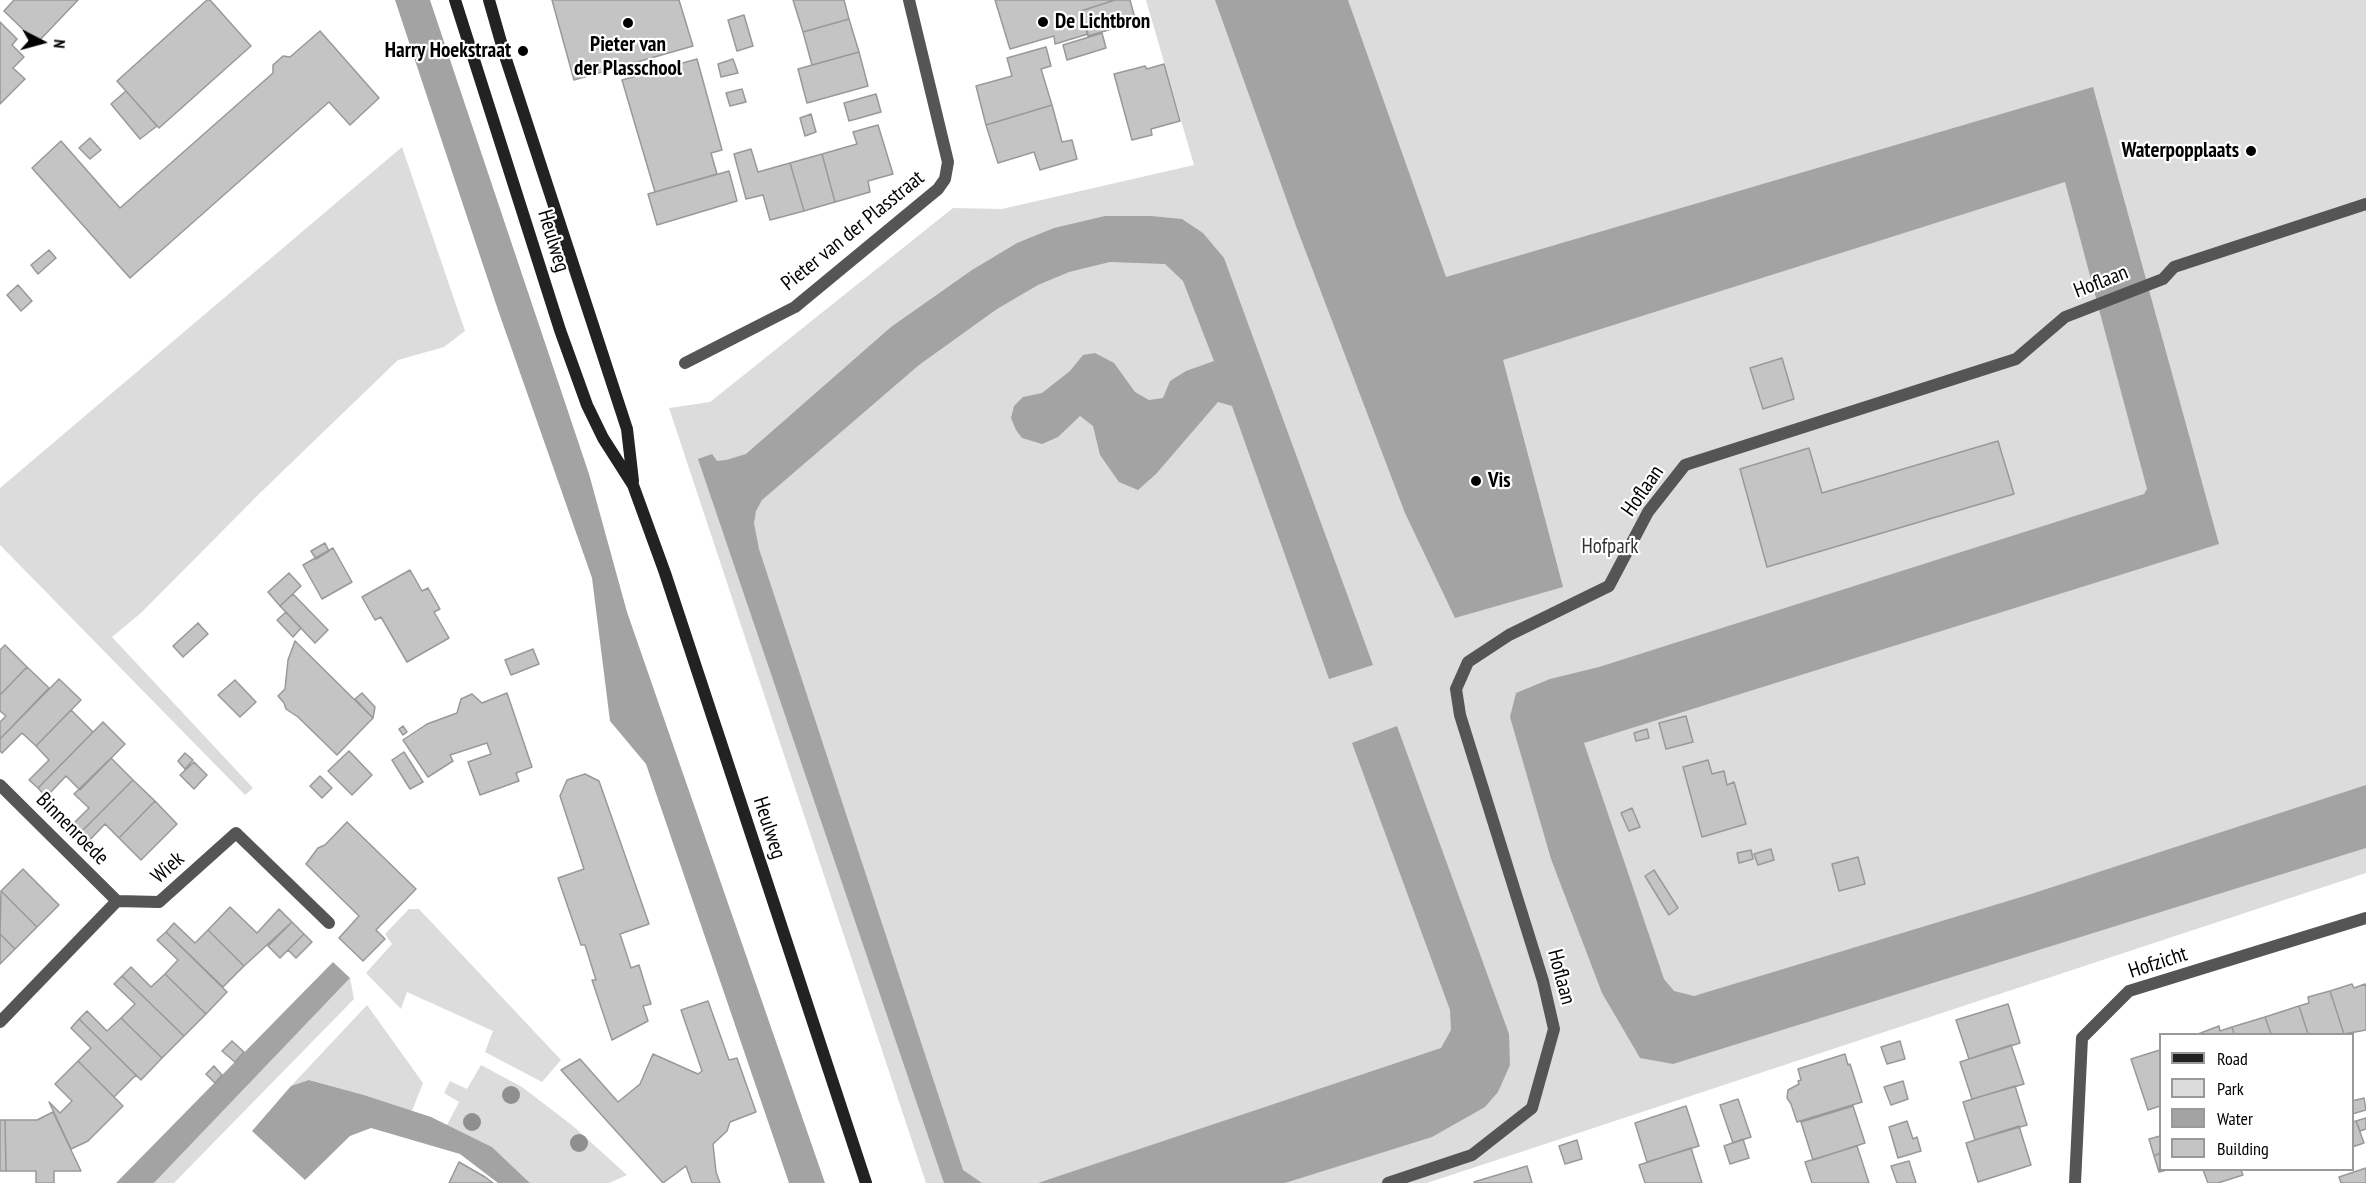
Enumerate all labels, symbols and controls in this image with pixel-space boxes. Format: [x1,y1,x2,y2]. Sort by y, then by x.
place label: De Lichtbron [1055,9,1150,35]
north arrow [12,12,72,72]
marker: De Lichtbron [1036,15,1050,29]
marker: Pieter van der Plasschool [621,16,635,30]
place label: Pieter van der Plasschool [574,32,682,82]
place label: Harry Hoekstraat [385,38,511,64]
text: N [50,39,70,49]
marker: Harry Hoekstraat [516,44,530,58]
place label: Waterpopplaats [2121,138,2239,164]
marker: Waterpopplaats [2244,144,2258,158]
street label: Pieter van der Plasstraat [777,166,929,296]
street label: Heulweg [532,207,574,275]
street label: Hoflaan [2070,260,2132,304]
street label: Hoflaan [1617,461,1669,521]
place label: Vis [1488,468,1511,494]
marker: Vis [1469,474,1483,488]
park label: Hofpark [1582,534,1638,560]
street label: Binnenroede [31,788,113,870]
street label: Heulweg [747,794,791,862]
street label: Wiek [146,847,190,889]
street label: Hofzicht [2126,942,2190,984]
street label: Hoflaan [1542,947,1580,1007]
legend [2159,1033,2354,1171]
text: Road [2217,1047,2248,1070]
text: Park [2217,1077,2244,1100]
text: Water [2217,1107,2253,1130]
text: Building [2217,1137,2269,1160]

